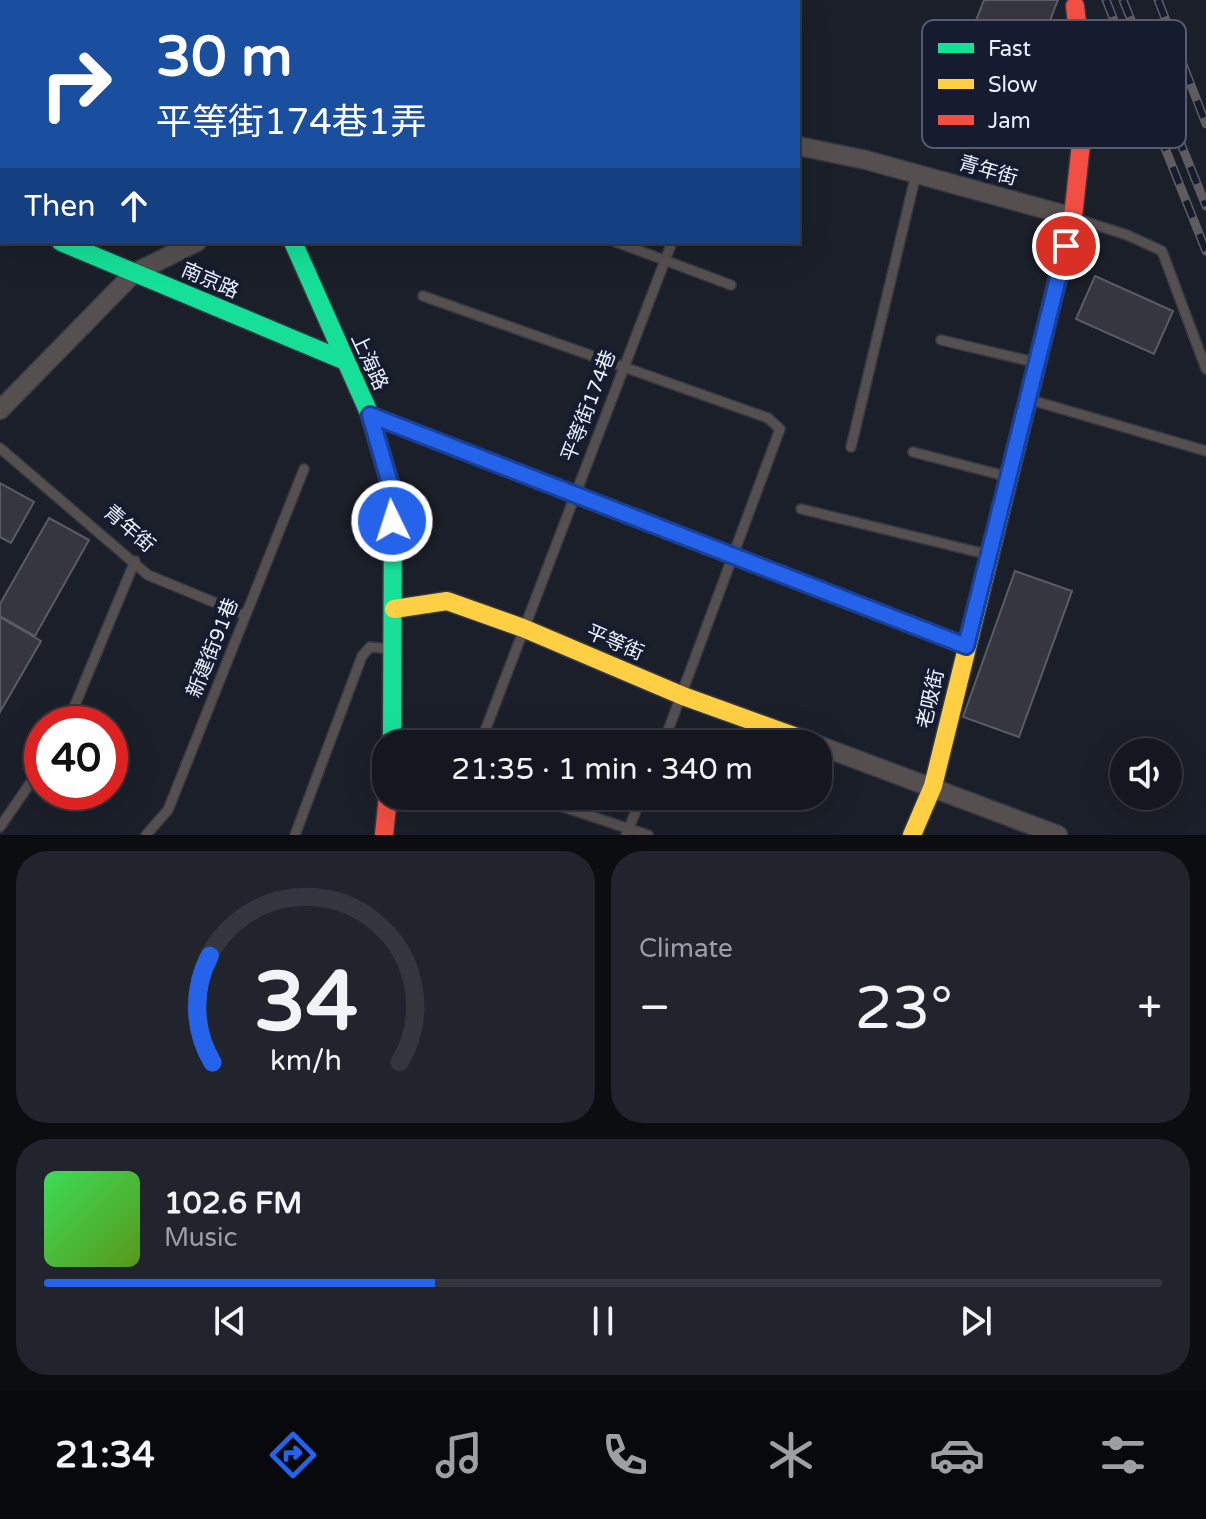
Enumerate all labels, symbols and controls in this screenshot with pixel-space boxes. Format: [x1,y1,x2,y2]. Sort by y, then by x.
legend [922,20,1186,148]
text: 30 m [156,24,292,91]
icon: right [24,32,128,136]
text: Fast [988,36,1031,62]
text: Slow [988,72,1038,98]
text: 平等街174巷1弄 [156,101,426,144]
text: Jam [988,108,1031,134]
street label: 青年街 [956,151,1020,191]
icon: ahead [112,184,156,228]
text: Then [24,188,96,225]
pin [1032,212,1100,280]
icon: arrive [1044,224,1088,268]
street label: 南京路 [178,258,242,304]
street label: 上海路 [345,330,393,394]
street label: 平等街174巷 [557,347,621,465]
position arrow [350,479,434,563]
street label: 青年街 [98,500,160,558]
street label: 新建街91巷 [182,595,244,701]
street label: 平等街 [583,620,647,666]
street label: 老吸街 [913,667,949,731]
speed limit sign: 40 [24,706,128,810]
map controls [1110,738,1182,810]
button: sound [1110,738,1182,810]
text: 21:35 · 1 min · 340 m [451,751,753,788]
text: Climate [639,933,733,964]
text: 34 [253,953,358,1053]
text: 23° [855,973,953,1045]
text: − [639,982,670,1035]
text: + [1137,982,1162,1035]
text: km/h [270,1044,341,1078]
text: 102.6 FM [164,1185,302,1222]
text: Music [164,1222,237,1253]
icon: previous [208,1299,252,1343]
icon: pause [581,1299,625,1343]
icon: next [954,1299,998,1343]
icon: directions [265,1427,321,1483]
icon: music [431,1427,487,1483]
icon: phone [597,1427,653,1483]
icon: climate [763,1427,819,1483]
icon: car [929,1427,985,1483]
icon: filters [1095,1427,1151,1483]
text: 21:34 [55,1434,155,1477]

